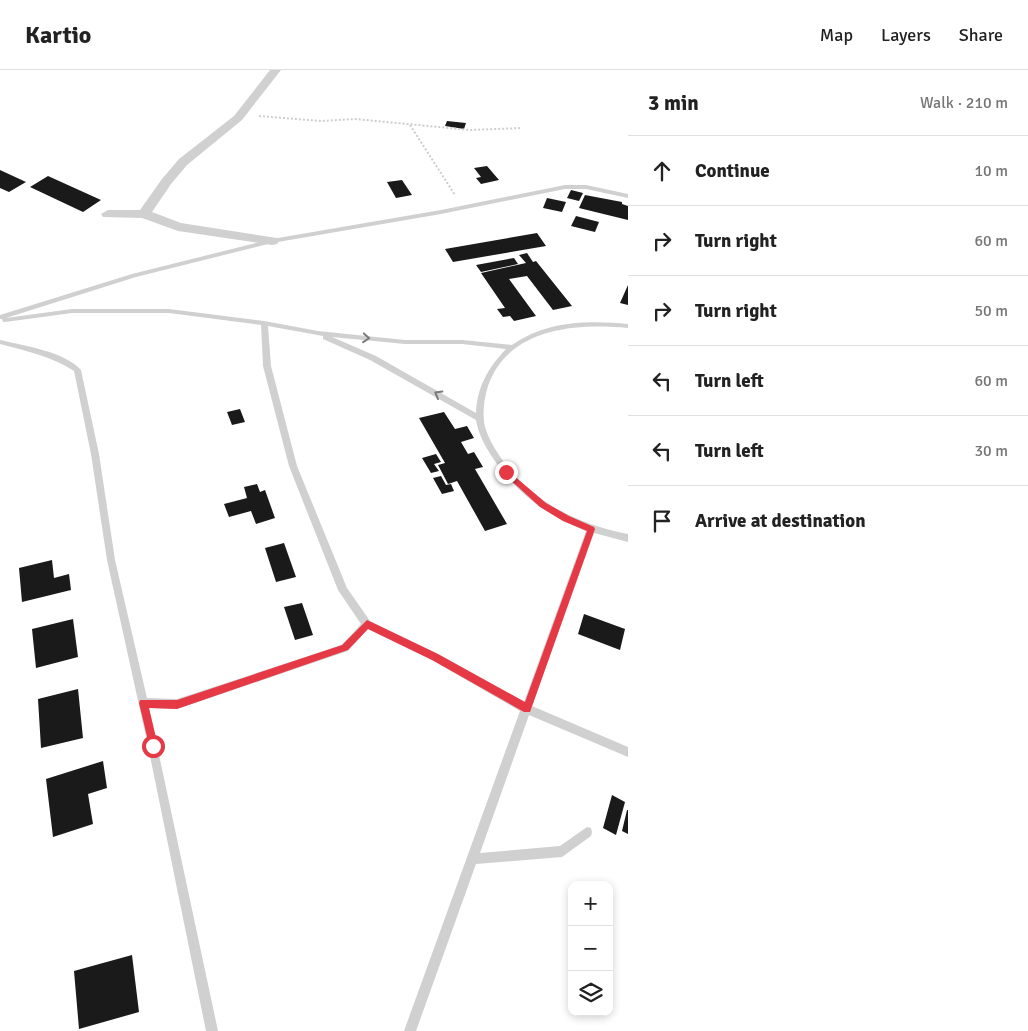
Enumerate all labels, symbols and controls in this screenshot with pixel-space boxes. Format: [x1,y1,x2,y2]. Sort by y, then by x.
text: Kartio [25,20,91,50]
text: Map [820,24,853,46]
text: Layers [881,24,931,46]
text: Share [959,24,1003,46]
text: 3 min [648,90,699,116]
text: Walk · 210 m [920,93,1008,113]
icon: ahead [648,157,676,185]
text: Continue [695,159,770,183]
text: 10 m [974,161,1008,181]
icon: right [648,227,676,255]
text: Turn right [695,229,777,253]
text: 60 m [974,231,1008,251]
icon: right [648,297,676,325]
text: Turn right [695,299,777,323]
text: 50 m [974,301,1008,321]
one-way arrow [362,332,370,343]
icon: left [648,367,676,395]
text: Turn left [695,369,764,393]
text: 60 m [974,371,1008,391]
one-way arrow [434,390,443,400]
icon: left [648,437,676,465]
text: Turn left [695,439,764,463]
text: 30 m [974,441,1008,461]
route end [495,461,518,484]
icon: arrive [648,507,676,535]
text: Arrive at destination [695,509,866,533]
route start [142,735,165,758]
map controls [568,881,613,1016]
button: + [568,881,613,926]
button: − [568,926,613,971]
button: layers [568,971,613,1016]

